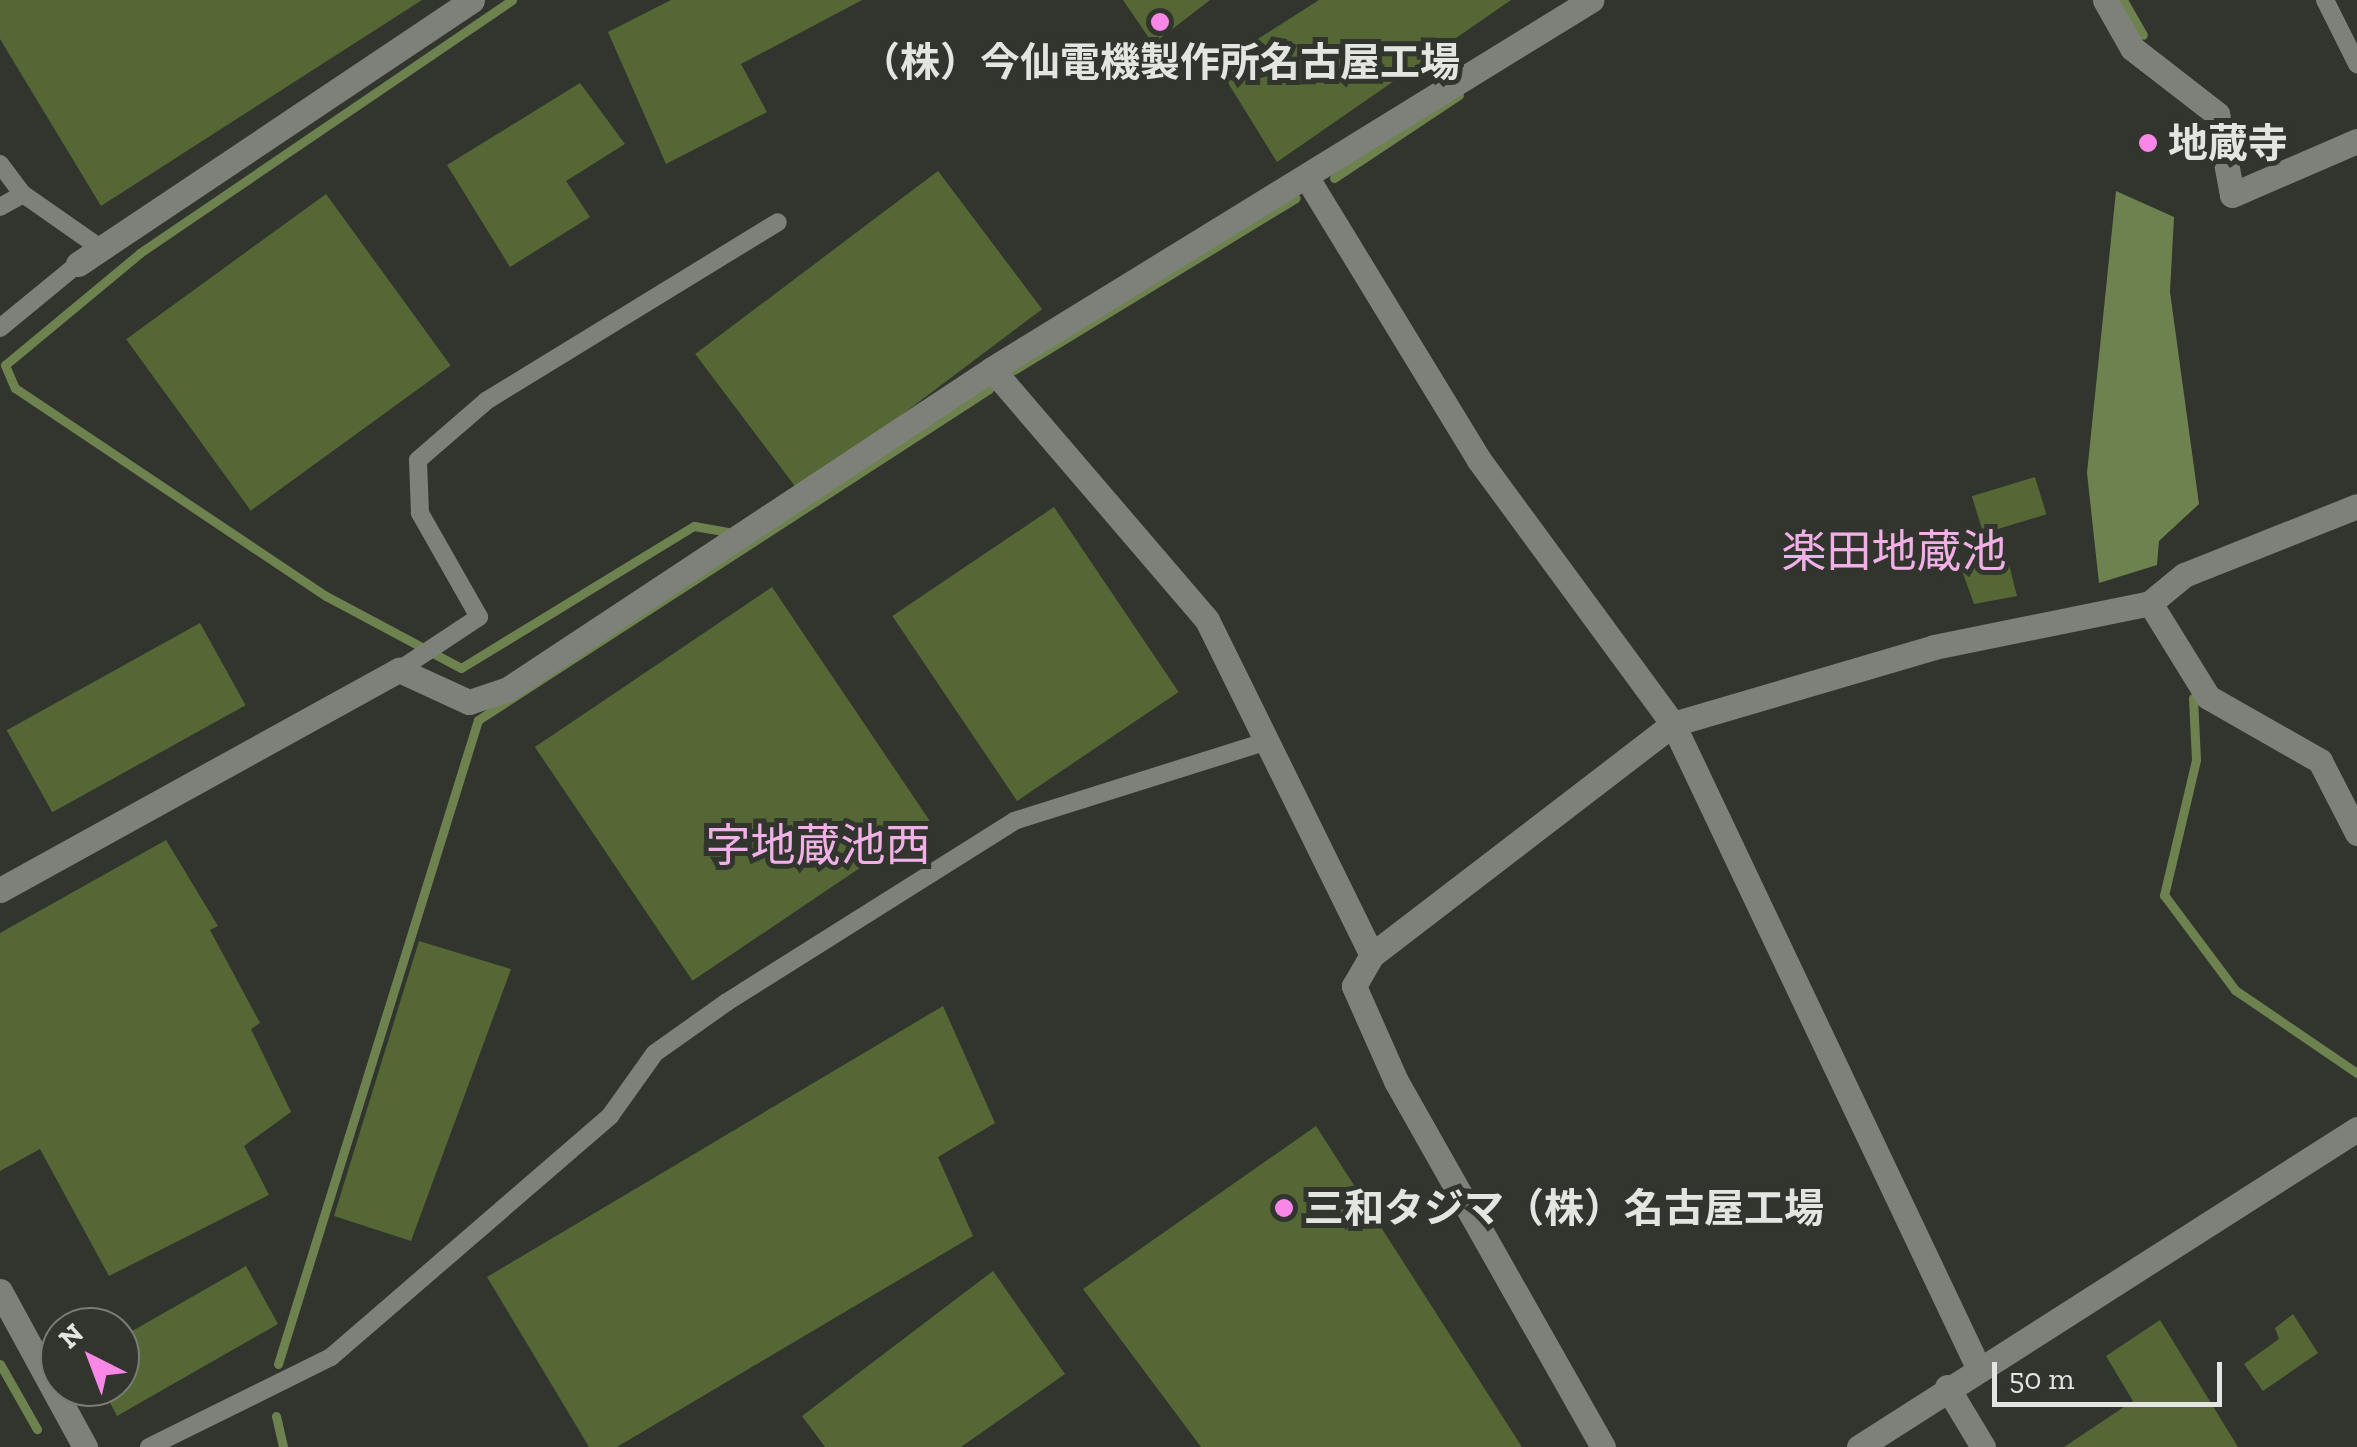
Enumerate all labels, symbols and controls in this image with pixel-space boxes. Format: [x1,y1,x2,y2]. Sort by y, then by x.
marker: （株）今仙電機製作所名古屋工場 [1149,11,1171,33]
place label: （株）今仙電機製作所名古屋工場 [860,38,1460,86]
place label: 地蔵寺 [2168,119,2288,167]
marker: 地蔵寺 [2137,132,2159,154]
district label: 楽田地蔵池 [1782,526,2006,580]
district label: 字地蔵池西 [706,820,930,874]
place label: 三和タジマ（株）名古屋工場 [1304,1184,1824,1232]
marker: 三和タジマ（株）名古屋工場 [1273,1197,1295,1219]
north arrow [40,1307,140,1407]
text: N [52,1316,90,1355]
scale bar [1997,1342,2227,1404]
text: 50 m [2009,1361,2074,1397]

